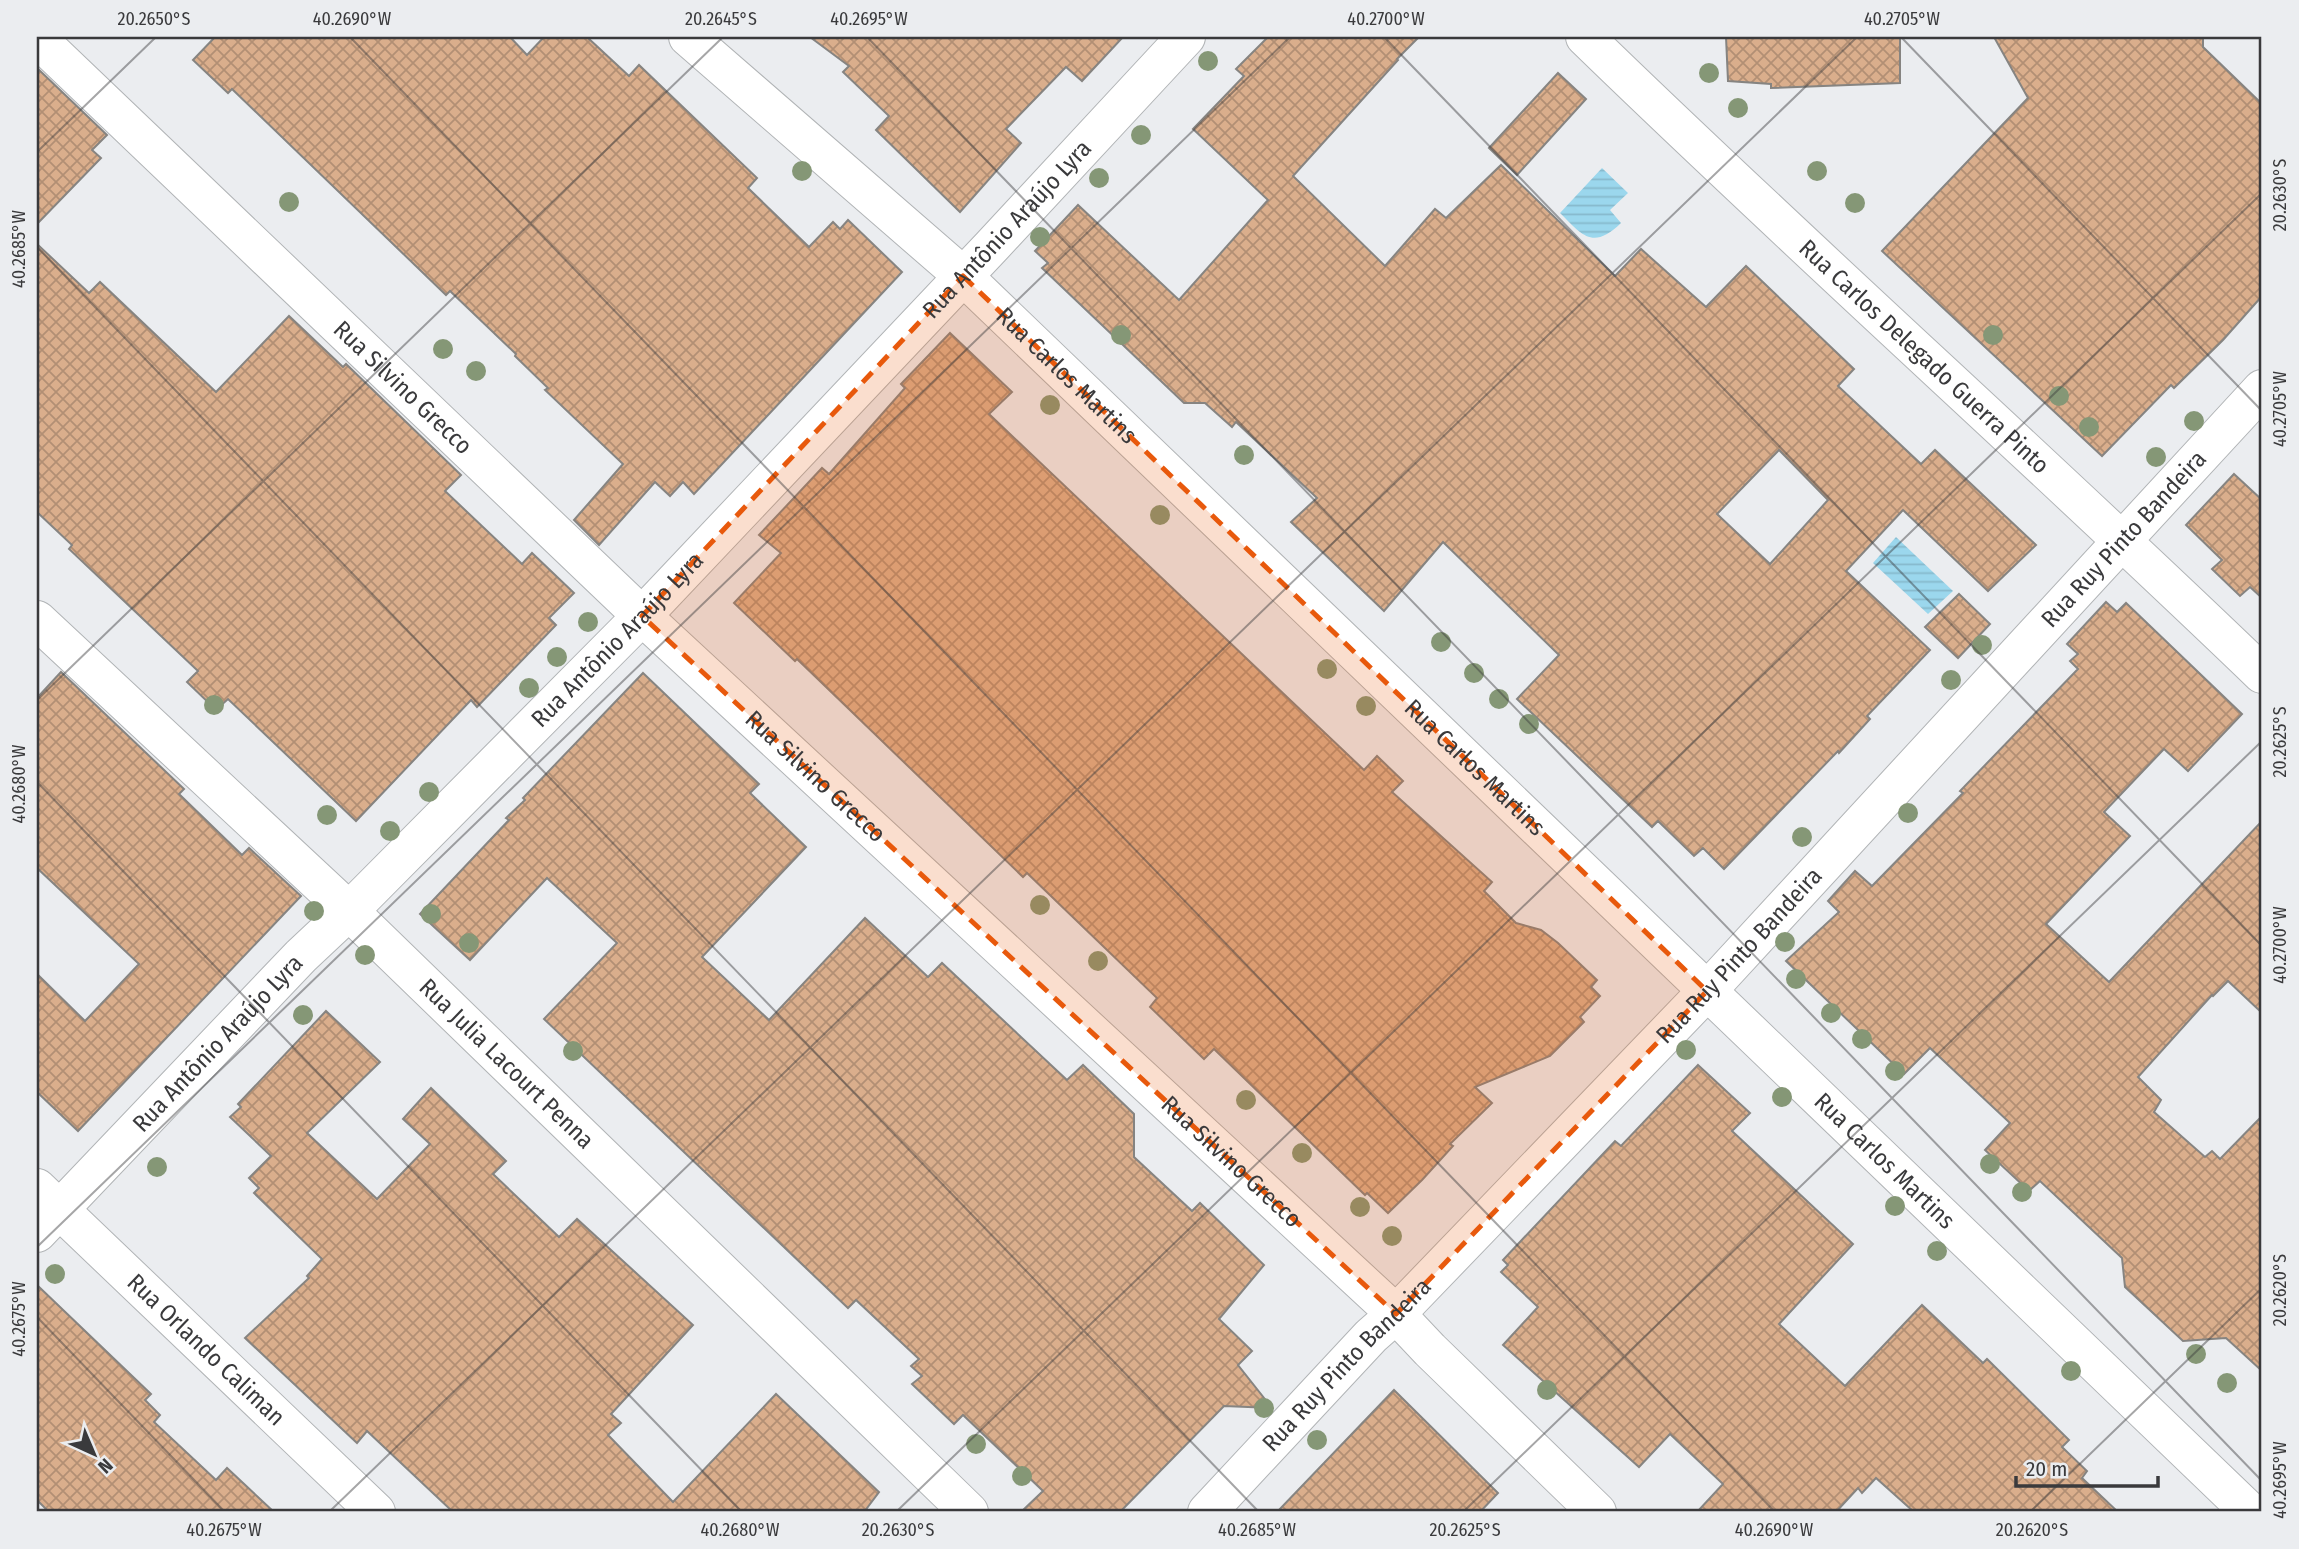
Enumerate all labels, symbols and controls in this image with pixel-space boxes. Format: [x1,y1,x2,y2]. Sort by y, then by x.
text: 20.2650°S [118,8,191,30]
text: 40.2690°W [313,8,392,30]
text: 20.2645°S [685,8,757,30]
text: 40.2695°W [830,8,908,30]
text: 40.2700°W [1347,8,1425,30]
text: 40.2705°W [1864,8,1941,30]
street label: Rua Antônio Araújo Lyra [917,134,1097,324]
text: 20.2630°S [2269,159,2291,231]
text: 40.2685°W [8,210,30,288]
street label: Rua Carlos Delegado Guerra Pinto [1793,234,2055,479]
street label: Rua Carlos Martins [991,302,1143,449]
street label: Rua Silvino Grecco [328,315,478,460]
text: 40.2705°W [2269,370,2291,447]
street label: Rua Ruy Pinto Bandeira [2035,445,2212,633]
street label: Rua Antônio Araújo Lyra [526,546,709,733]
street label: Rua Carlos Martins [1399,694,1551,841]
street label: Rua Silvino Grecco [740,705,891,848]
text: 20.2625°S [2269,706,2291,778]
text: 40.2680°W [8,744,30,824]
street label: Rua Ruy Pinto Bandeira [1650,862,1828,1049]
text: 40.2700°W [2269,906,2291,984]
street label: Rua Antônio Araújo Lyra [127,949,308,1138]
street label: Rua Julia Lacourt Penna [413,973,600,1154]
street label: Rua Carlos Martins [1808,1087,1961,1235]
street label: Rua Silvino Grecco [1156,1090,1307,1233]
text: 20.2620°S [2269,1254,2291,1326]
street label: Rua Orlando Caliman [122,1268,291,1431]
street label: Rua Ruy Pinto Bandeira [1257,1273,1437,1457]
text: 40.2675°W [8,1281,30,1357]
north arrow [60,1420,130,1490]
text: 40.2695°W [2269,1441,2291,1519]
scale bar [2016,1444,2157,1488]
text: N [93,1454,118,1478]
text: 20 m [2026,1456,2067,1482]
text: 40.2675°W [186,1519,262,1541]
text: 40.2680°W [700,1519,780,1541]
text: 20.2630°S [862,1519,934,1541]
text: 40.2685°W [1218,1519,1296,1541]
text: 20.2625°S [1429,1519,1501,1541]
text: 40.2690°W [1735,1519,1814,1541]
text: 20.2620°S [1996,1519,2068,1541]

